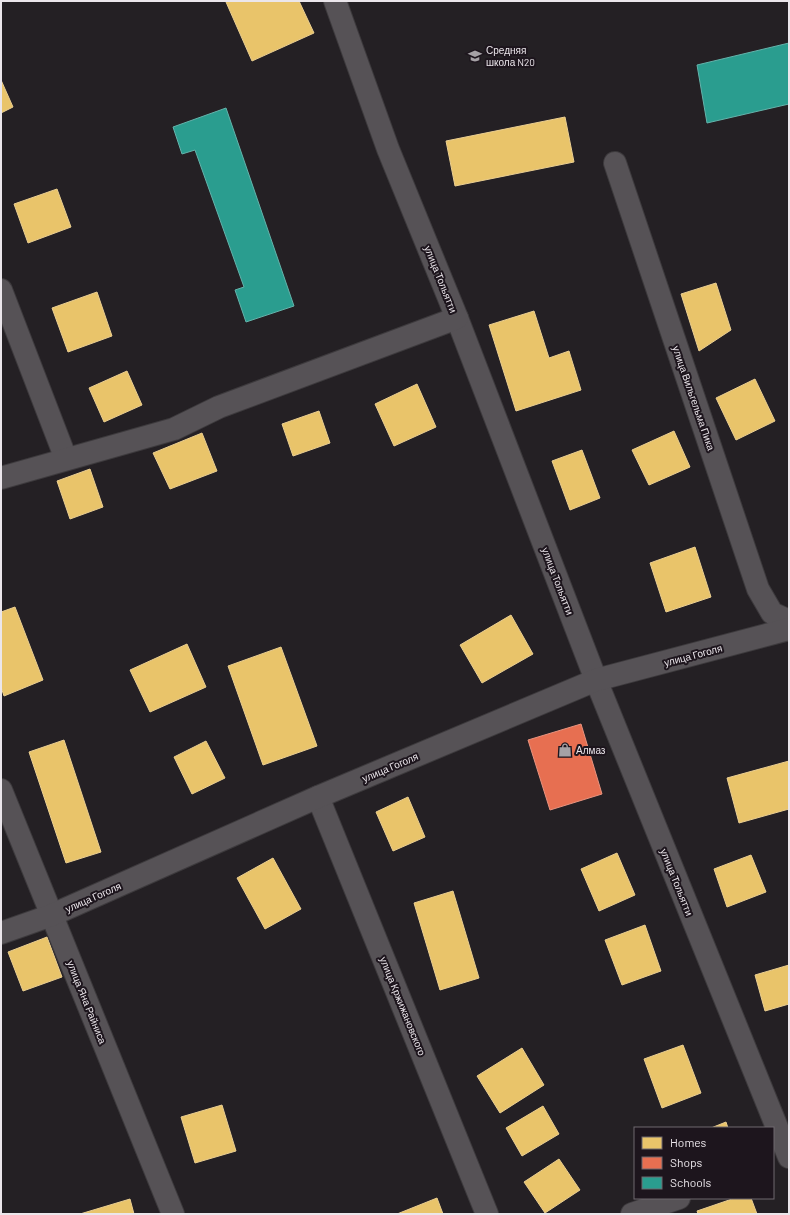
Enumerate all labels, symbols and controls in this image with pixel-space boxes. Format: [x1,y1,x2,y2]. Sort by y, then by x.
place label: Средняя школа N20 [486,44,535,68]
school or university icon: Средняя школа N20 [467,48,483,64]
street label: улица Тольятти [422,244,460,314]
street label: улица Вильгельма Пика [670,344,718,452]
street label: улица Тольятти [540,546,576,616]
street label: улица Гоголя [663,641,723,669]
shop icon: Алмаз [557,742,573,758]
place label: Алмаз [576,744,606,756]
street label: улица Гоголя [360,750,420,784]
street label: улица Тольятти [658,847,696,917]
street label: улица Гоголя [63,879,123,915]
street label: улица Кржижановского [378,955,429,1058]
street label: улица Яна Райниса [65,959,109,1046]
legend [634,1127,774,1199]
text: Homes [670,1135,707,1149]
text: Shops [670,1155,703,1169]
text: Schools [670,1175,711,1189]

